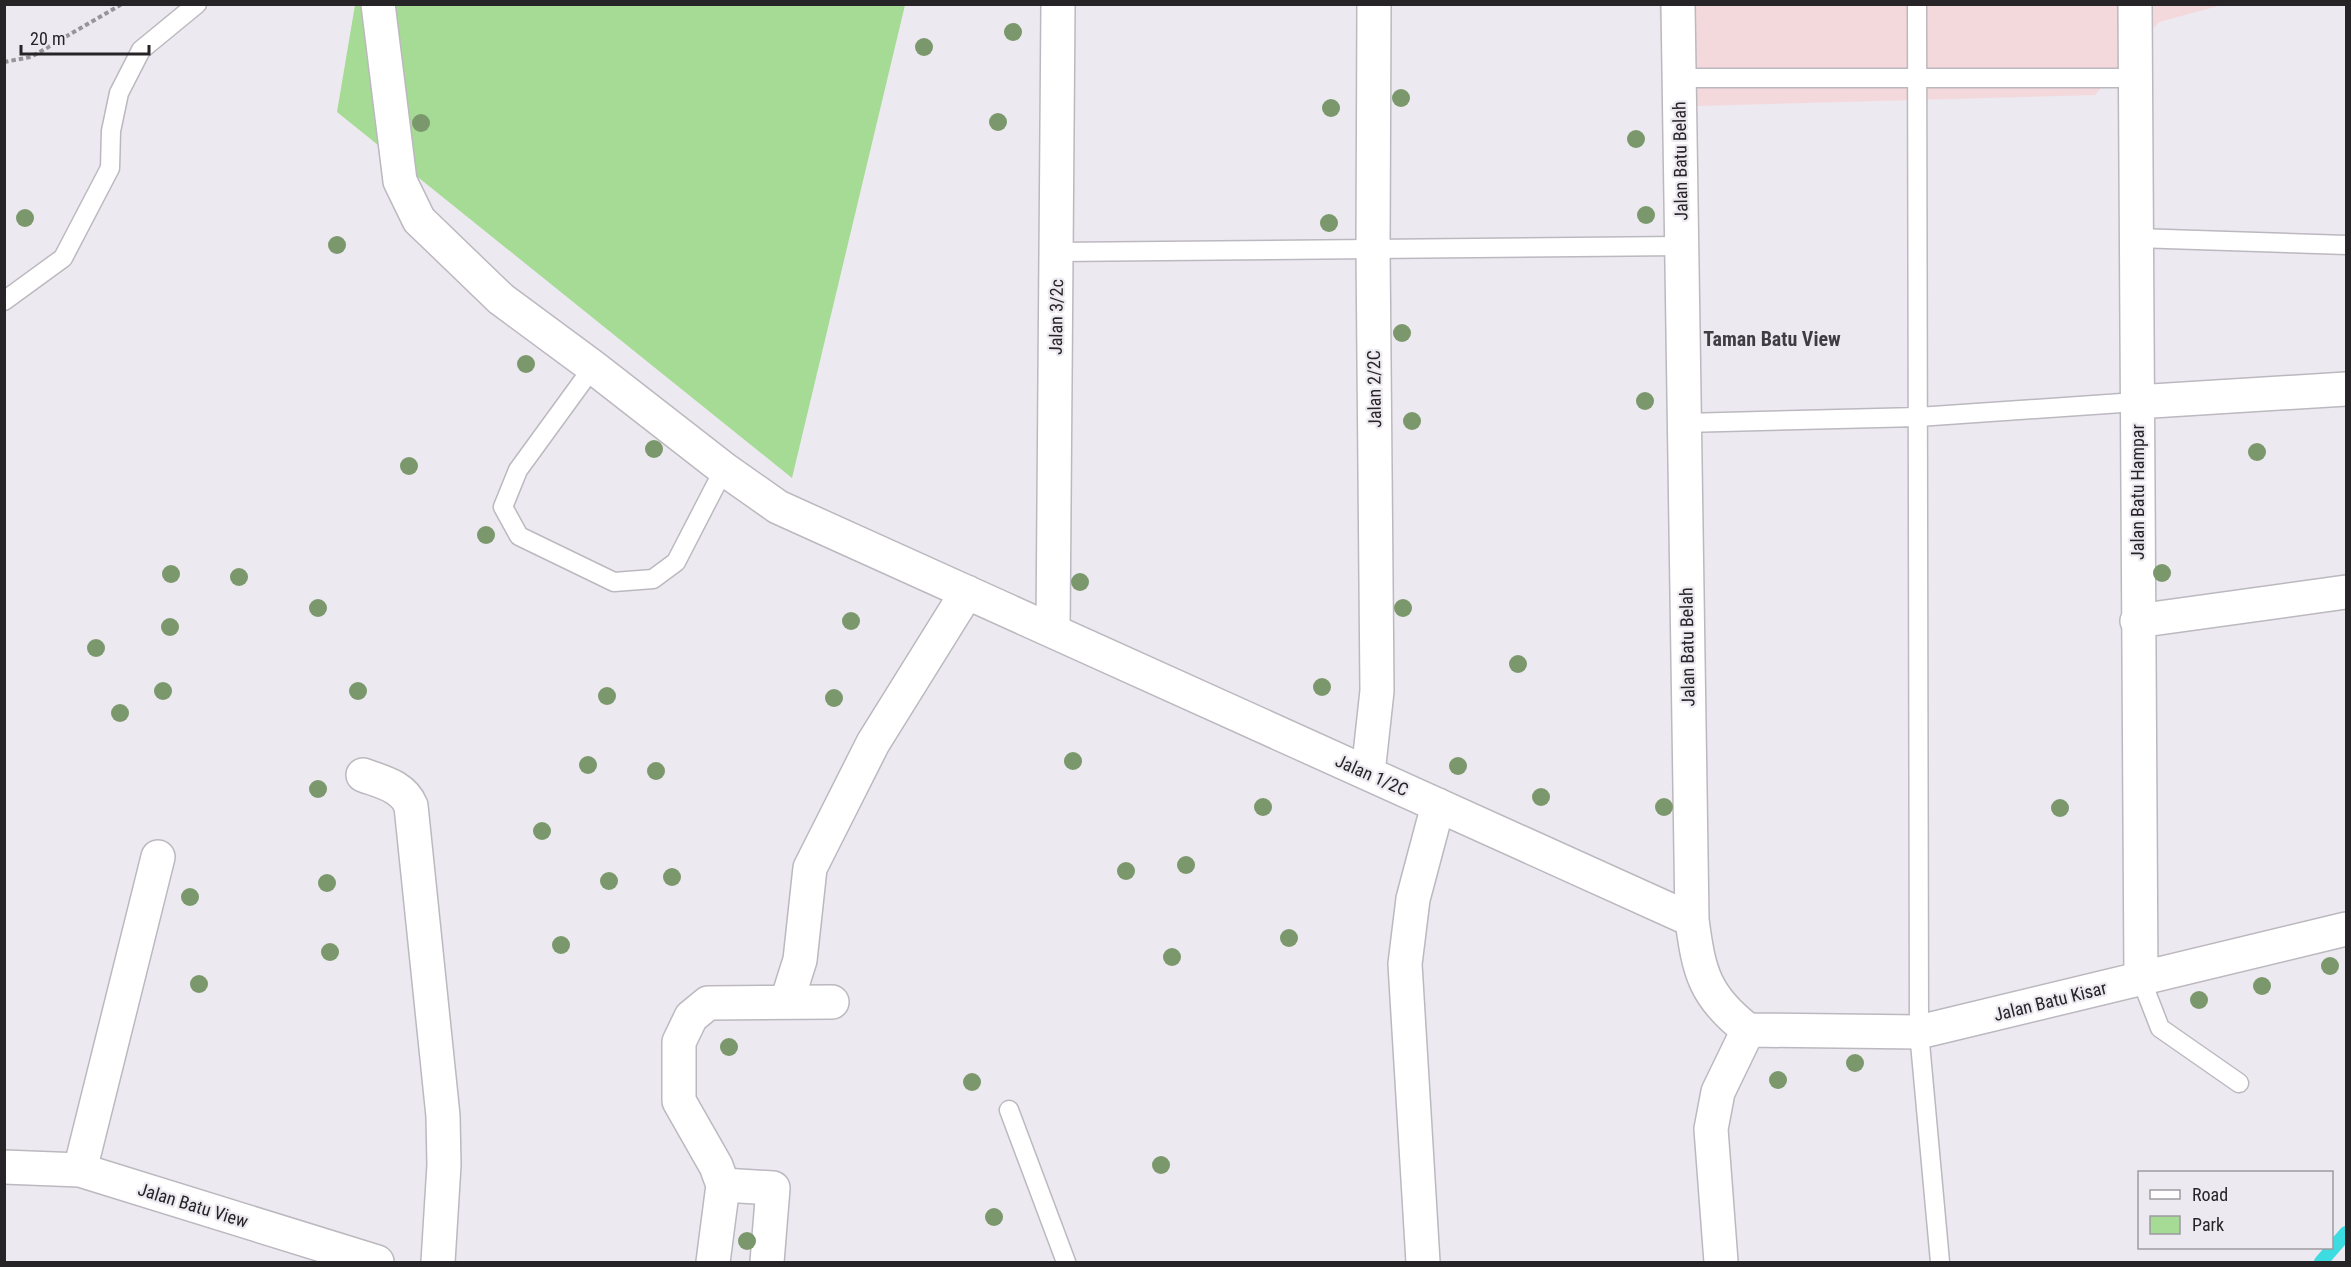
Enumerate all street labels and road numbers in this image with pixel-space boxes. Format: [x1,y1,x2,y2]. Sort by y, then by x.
street label: Jalan Batu Belah [1668,101,1692,221]
street label: Jalan 3/2c [1045,279,1067,355]
street label: Jalan 2/2C [1363,350,1385,428]
street label: Jalan Batu Hampar [2127,424,2148,560]
street label: Jalan Batu Belah [1675,587,1699,707]
street label: Jalan 1/2C [1332,750,1412,800]
street label: Jalan Batu Kisar [1991,977,2109,1025]
street label: Jalan Batu View [135,1178,251,1232]

